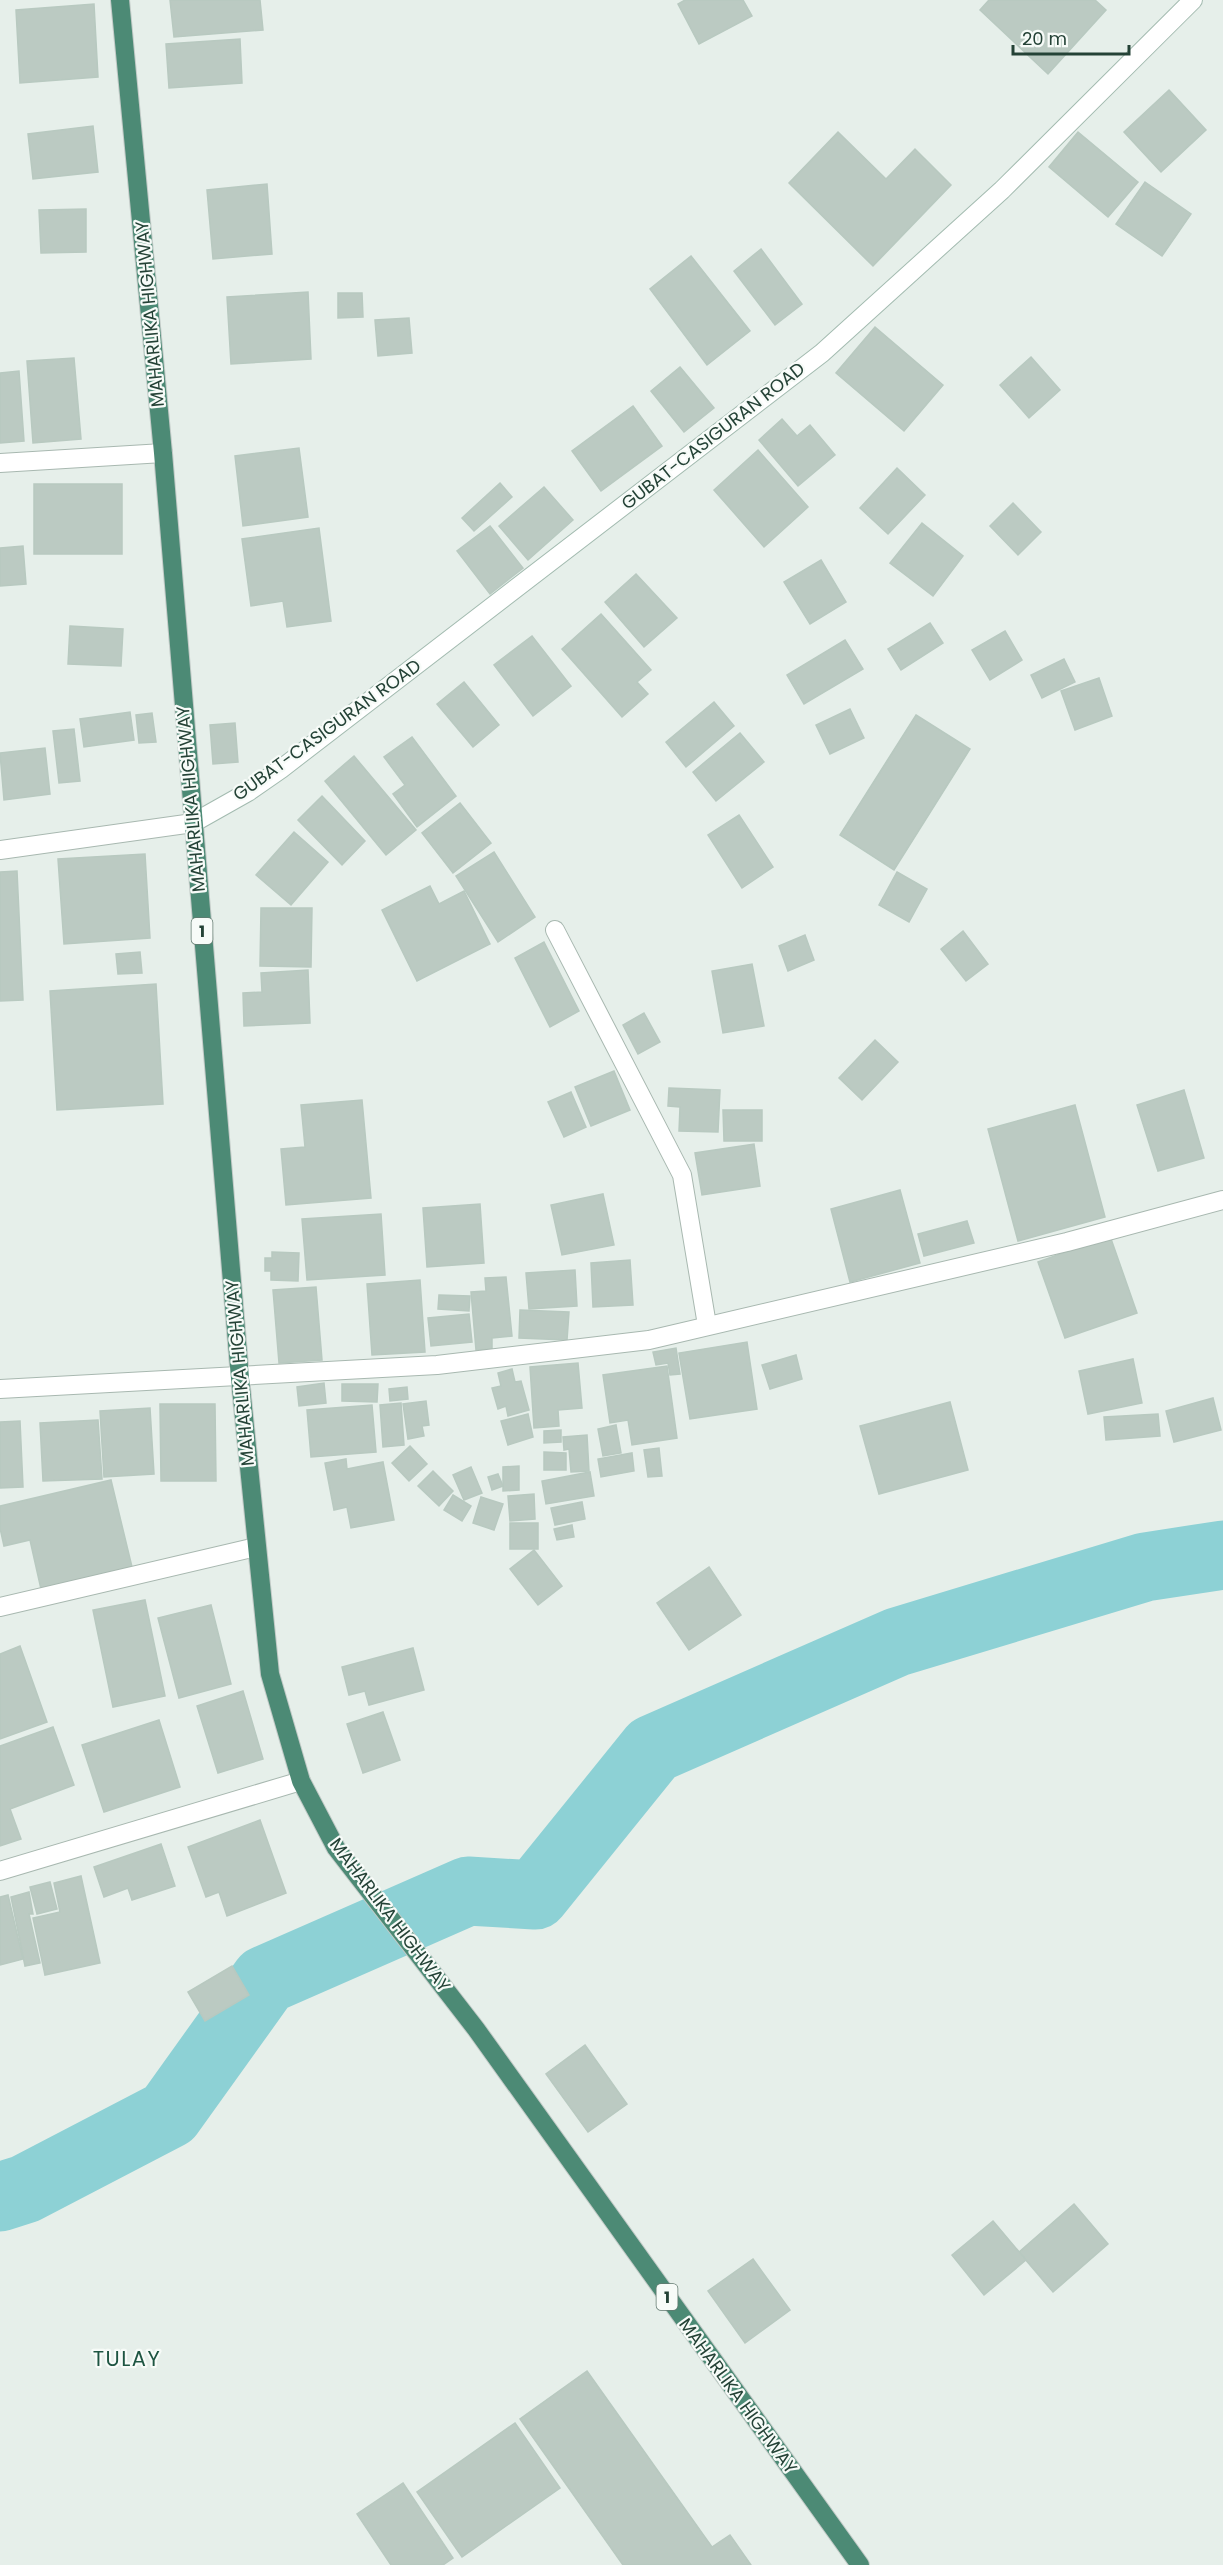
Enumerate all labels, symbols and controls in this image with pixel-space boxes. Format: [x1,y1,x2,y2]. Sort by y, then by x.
scale bar [1013,18,1128,56]
text: 20 m [1022,26,1067,51]
street label: MAHARLIKA HIGHWAY [129,220,170,408]
street label: GUBAT-CASIGURAN ROAD [616,356,810,515]
street label: GUBAT-CASIGURAN ROAD [228,653,426,806]
street label: MAHARLIKA HIGHWAY [170,705,211,893]
road number: 1 [192,918,212,944]
street label: MAHARLIKA HIGHWAY [219,1279,260,1467]
street label: MAHARLIKA HIGHWAY [324,1833,457,1997]
road number: 1 [656,2284,678,2310]
street label: MAHARLIKA HIGHWAY [673,2313,804,2479]
district label: TULAY [93,2344,161,2373]

